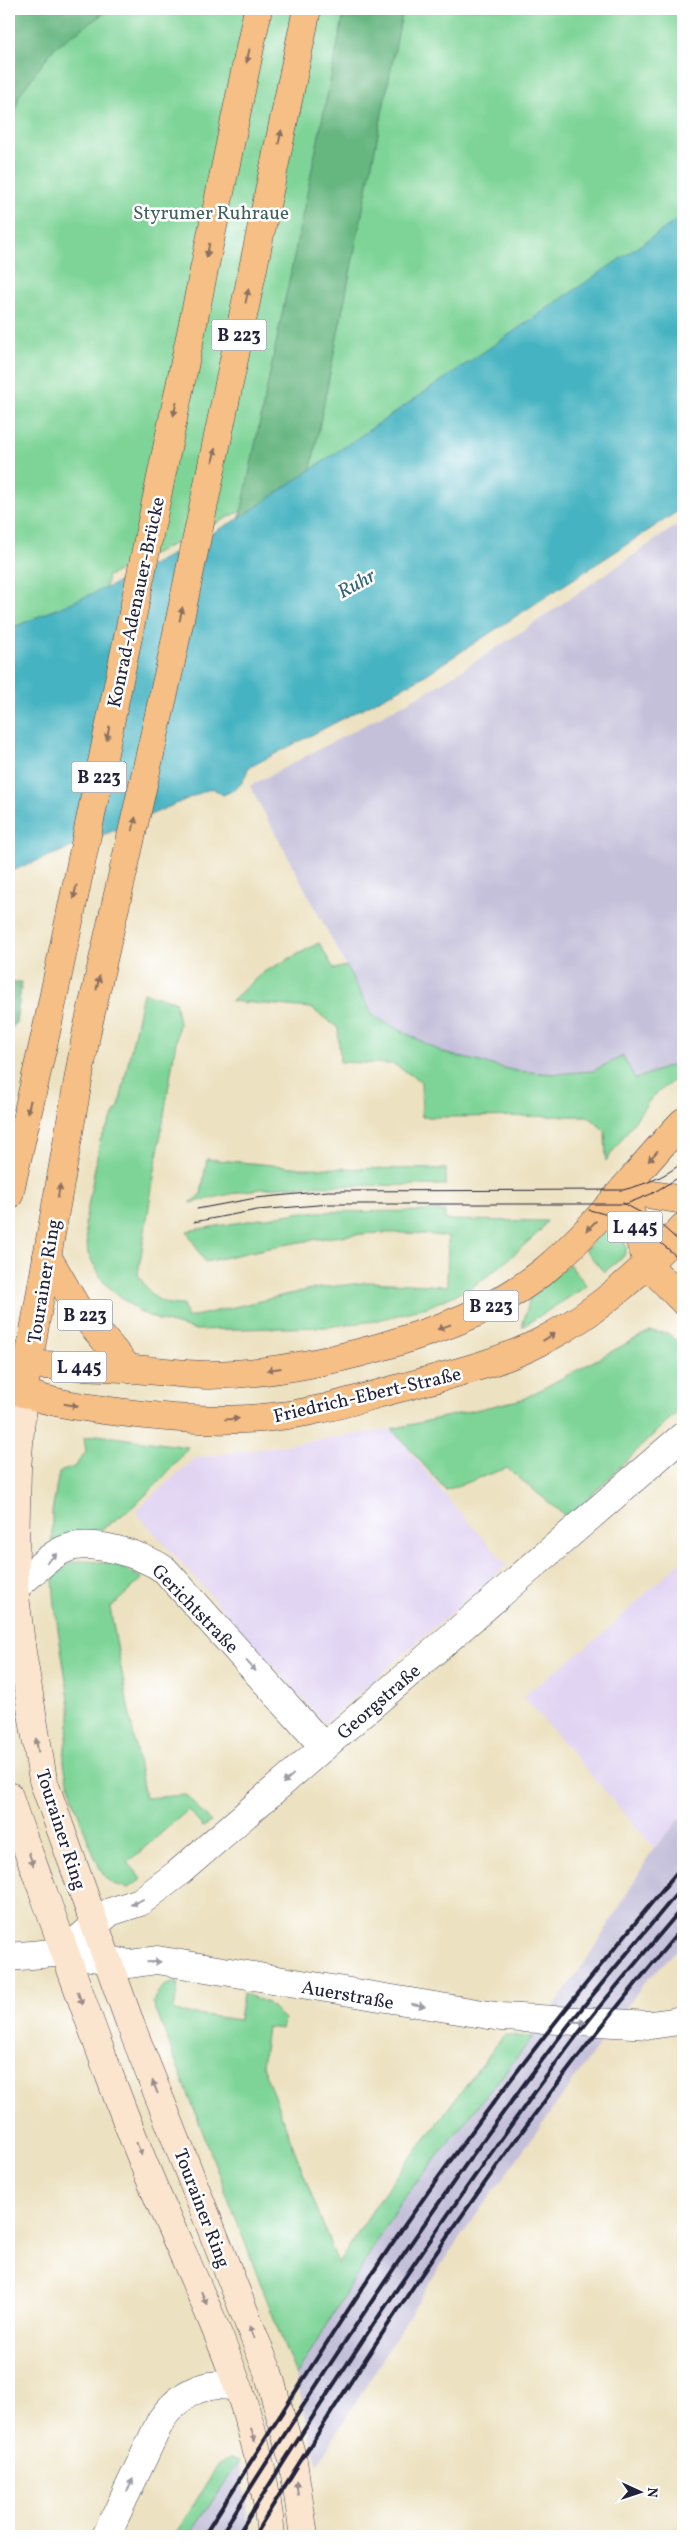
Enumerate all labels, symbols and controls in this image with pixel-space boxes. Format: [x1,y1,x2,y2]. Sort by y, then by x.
one-way arrow [244,49,252,64]
one-way arrow [276,129,284,145]
park label: Styrumer Ruhraue [133,201,289,227]
one-way arrow [204,242,212,258]
one-way arrow [243,289,251,304]
road number: B 223 [212,320,266,350]
one-way arrow [171,402,179,417]
one-way arrow [210,448,218,463]
street label: Konrad-Adenauer-Brücke [102,495,172,710]
water label: Ruhr [333,563,382,607]
one-way arrow [177,607,185,622]
one-way arrow [104,725,112,740]
road number: B 223 [72,762,126,792]
one-way arrow [130,817,138,832]
one-way arrow [71,884,79,899]
one-way arrow [94,975,102,990]
one-way arrow [25,1100,33,1115]
one-way arrow [647,1149,659,1161]
one-way arrow [55,1182,63,1198]
road number: L 445 [608,1212,662,1242]
street label: Tourainer Ring [22,1217,68,1345]
one-way arrow [585,1220,597,1232]
road number: B 223 [464,1290,518,1322]
road number: B 223 [58,1300,112,1330]
one-way arrow [436,1323,451,1331]
one-way arrow [543,1332,556,1341]
road number: L 445 [52,1351,106,1382]
street label: Friedrich-Ebert-Straße [271,1362,464,1430]
one-way arrow [266,1366,282,1374]
one-way arrow [63,1402,79,1410]
one-way arrow [224,1415,240,1423]
one-way arrow [46,1552,59,1563]
street label: Gerichtstraße [145,1559,244,1660]
one-way arrow [246,1659,257,1672]
street label: Georgstraße [332,1659,427,1746]
one-way arrow [32,1736,40,1752]
street label: Tourainer Ring [28,1766,92,1893]
one-way arrow [282,1773,294,1785]
one-way arrow [27,1852,35,1867]
one-way arrow [130,1898,144,1906]
one-way arrow [147,1957,163,1965]
street label: Auerstraße [299,1975,396,2017]
one-way arrow [76,1991,84,2006]
one-way arrow [410,2001,426,2009]
one-way arrow [572,2018,588,2026]
one-way arrow [151,2079,158,2094]
one-way arrow [136,2142,143,2157]
street label: Tourainer Ring [166,2145,236,2272]
one-way arrow [201,2291,209,2305]
one-way arrow [248,2324,256,2339]
one-way arrow [249,2428,257,2443]
north arrow [614,2468,664,2518]
one-way arrow [126,2478,134,2492]
one-way arrow [292,2480,300,2496]
text: N [642,2487,661,2498]

